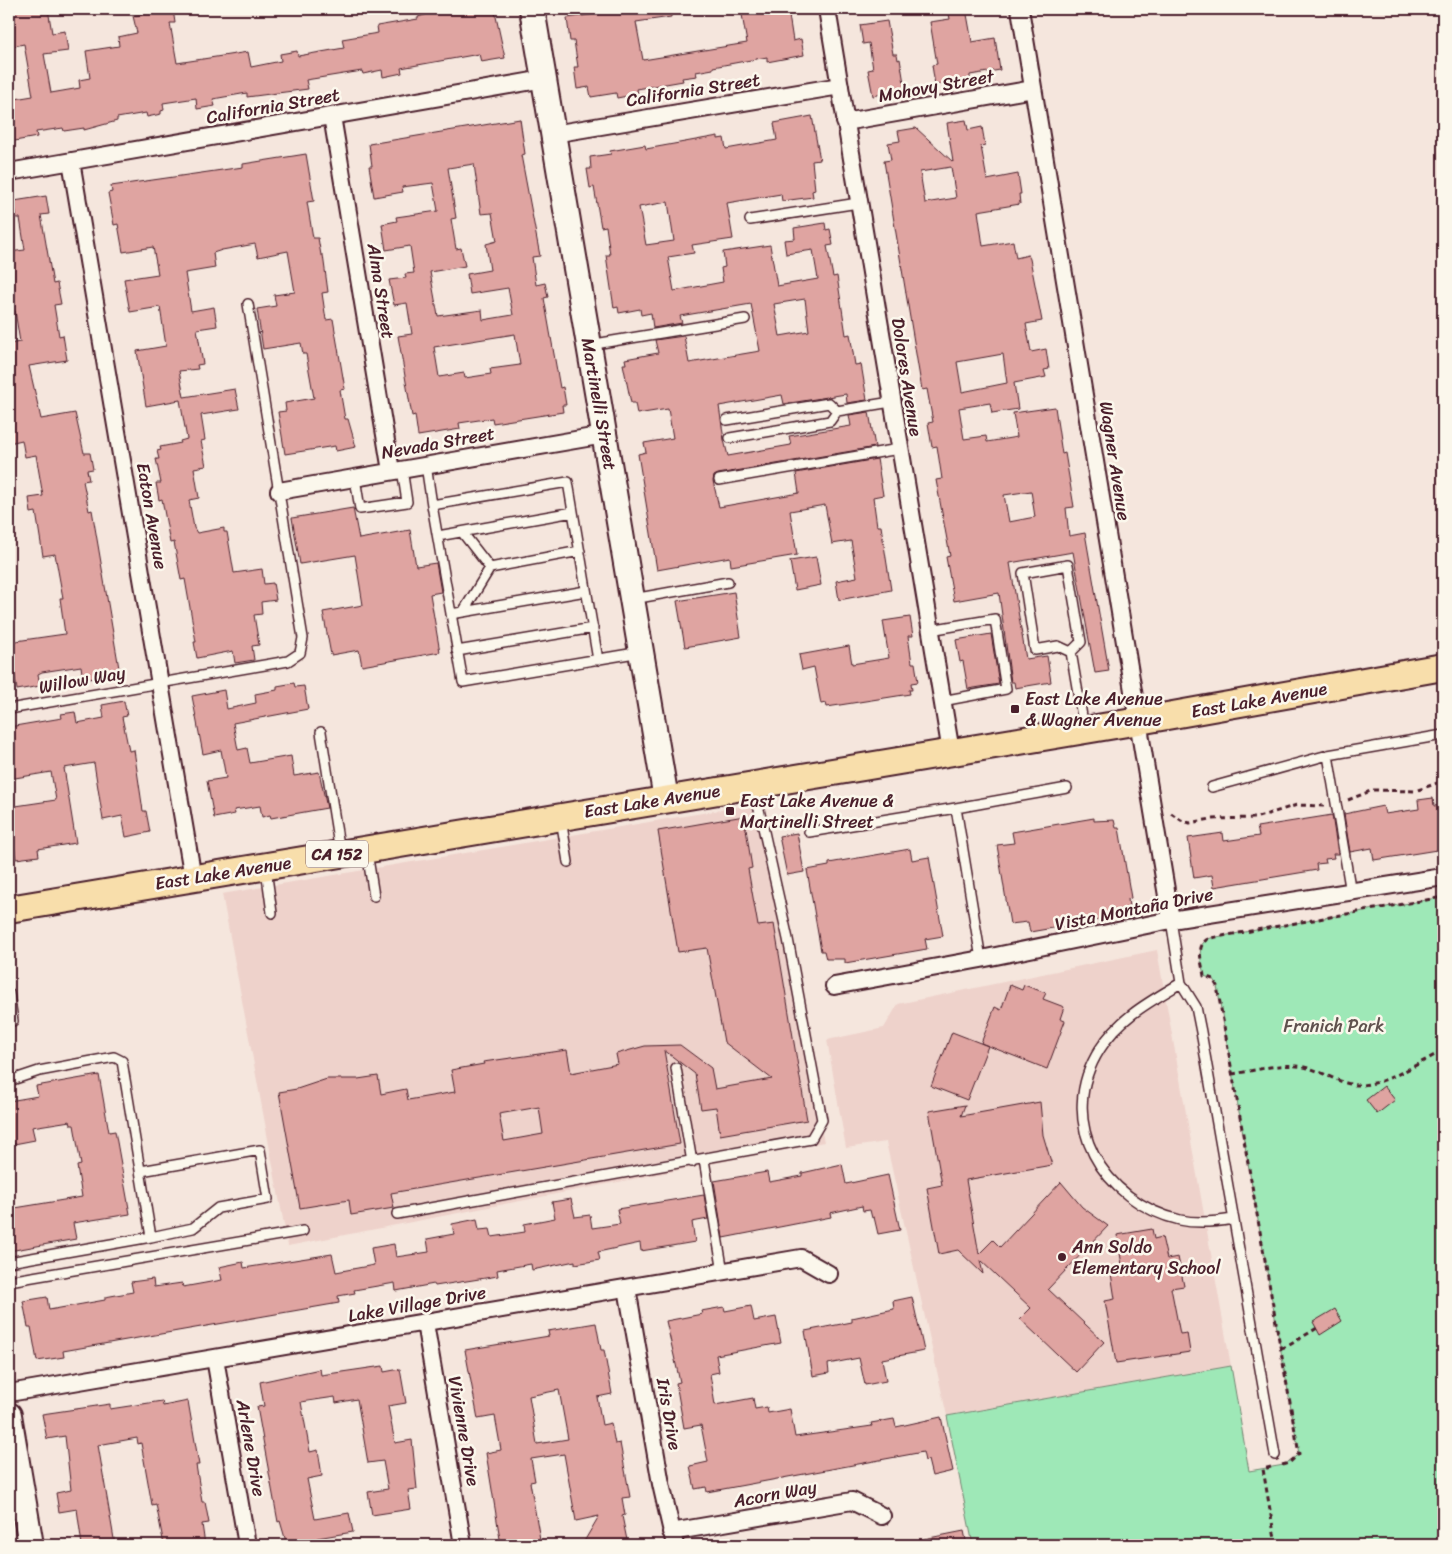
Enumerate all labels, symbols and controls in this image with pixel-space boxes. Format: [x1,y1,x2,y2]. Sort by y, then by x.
street label: Mohovy Street [876,60,997,112]
street label: California Street [624,64,762,116]
street label: California Street [204,78,342,133]
street label: Alma Street [358,240,404,341]
street label: Dolores Avenue [882,315,932,439]
street label: Martinelli Street [572,335,626,473]
street label: Wagner Avenue [1090,399,1140,523]
street label: Nevada Street [379,417,497,469]
street label: Eaton Avenue [127,460,177,572]
street label: Willow Way [36,657,129,703]
street label: East Lake Avenue [1188,672,1330,728]
place label: East Lake Avenue & Wagner Avenue [1025,683,1163,736]
marker: East Lake Avenue & Wagner Avenue [1009,703,1021,715]
street label: East Lake Avenue [582,774,723,828]
place label: East Lake Avenue & Martinelli Street [740,785,894,838]
marker: East Lake Avenue & Martinelli Street [724,805,736,817]
road number: CA 152 [306,841,368,868]
street label: East Lake Avenue [153,846,294,900]
street label: Vista Montaña Drive [1052,878,1216,940]
park label: Franich Park [1284,1010,1384,1042]
place label: Ann Soldo Elementary School [1071,1231,1221,1284]
marker: Ann Soldo Elementary School [1056,1251,1068,1263]
street label: Lake Village Drive [346,1276,488,1332]
street label: Vivienne Drive [439,1373,489,1489]
street label: Iris Drive [647,1374,691,1453]
street label: Arlene Drive [227,1396,275,1499]
street label: Acorn Way [730,1471,820,1517]

